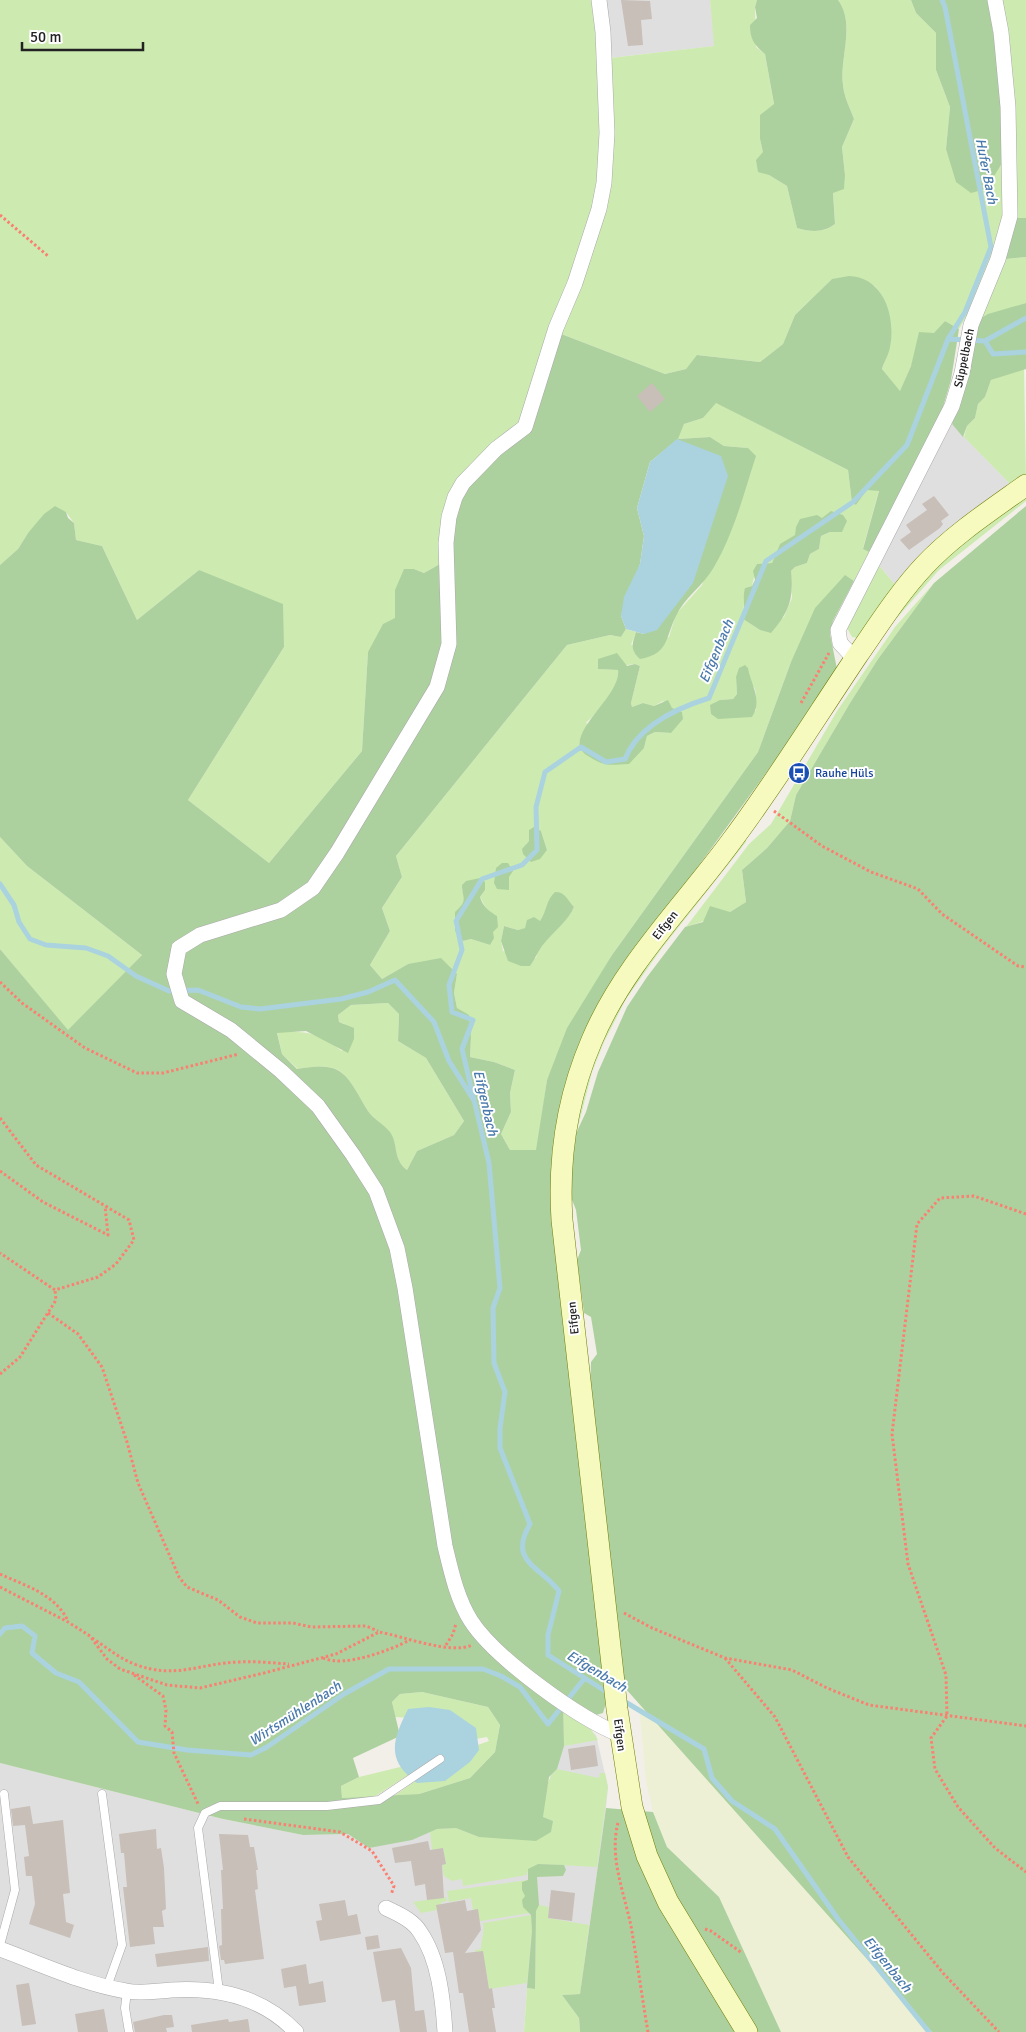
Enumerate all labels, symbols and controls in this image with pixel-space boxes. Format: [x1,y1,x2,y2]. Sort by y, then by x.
scale bar [22,20,144,52]
text: 50 m [30,28,61,46]
water label: Hufer Bach [972,137,1001,206]
street label: Süppelbach [951,327,978,389]
water label: Eifgenbach [696,617,738,685]
bus stop icon: Rauhe Hüls [787,761,811,785]
place label: Rauhe Hüls [815,766,873,781]
street label: Eifgen [649,908,681,943]
water label: Eifgenbach [470,1069,501,1138]
street label: Eifgen [564,1301,583,1335]
water label: Eifgenbach [564,1647,630,1696]
water label: Wirtsmühlenbach [246,1677,345,1749]
street label: Eifgen [610,1718,629,1752]
water label: Eifgenbach [860,1933,916,1996]

